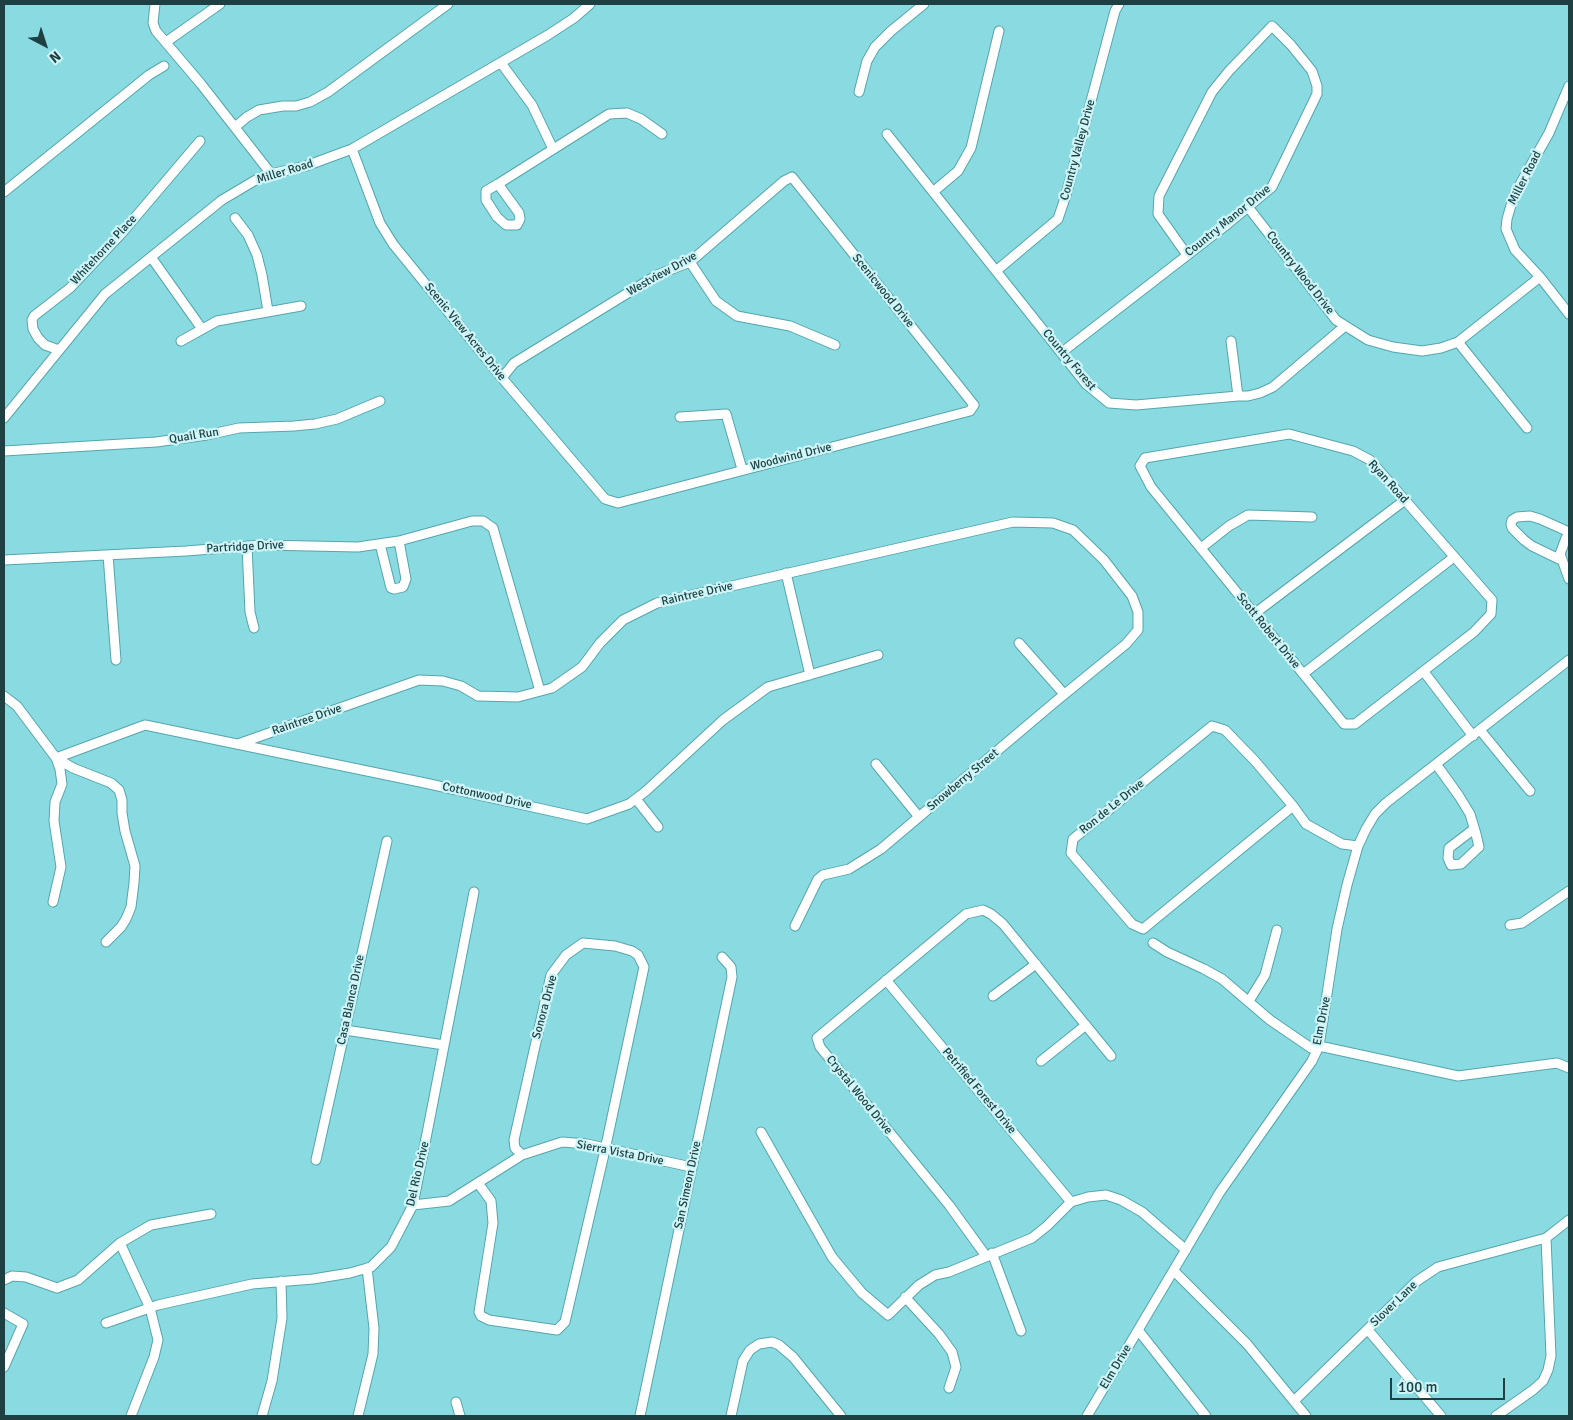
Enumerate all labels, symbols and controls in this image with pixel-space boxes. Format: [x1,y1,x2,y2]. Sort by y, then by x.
north arrow [20,20,70,70]
text: N [46,47,64,67]
street label: Country Valley Drive [1058,98,1098,202]
street label: Miller Road [1505,149,1545,207]
street label: Miller Road [255,157,315,187]
street label: Country Manor Drive [1182,182,1274,260]
street label: Whitehorne Place [68,212,140,288]
street label: Country Wood Drive [1263,228,1337,318]
street label: Westview Drive [624,249,700,299]
street label: Scenicwood Drive [849,251,917,331]
street label: Scenic View Acres Drive [421,280,509,384]
street label: Country Forest [1039,326,1099,394]
street label: Quail Run [168,425,220,447]
street label: Woodwind Drive [749,440,833,474]
street label: Ryan Road [1365,457,1411,507]
street label: Partridge Drive [206,538,284,556]
street label: Raintree Drive [660,579,734,609]
street label: Scott Robert Drive [1233,590,1303,672]
street label: Raintree Drive [270,701,344,739]
street label: Snowberry Street [924,746,1002,814]
street label: Ron de Le Drive [1077,777,1147,837]
street label: Cottonwood Drive [441,779,533,813]
street label: Casa Blanca Drive [334,954,368,1046]
street label: Sonora Drive [530,973,560,1041]
street label: Elm Drive [1310,995,1334,1047]
street label: Petrified Forest Drive [939,1045,1019,1137]
street label: Crystal Wood Drive [823,1053,895,1137]
street label: Sierra Vista Drive [575,1137,665,1169]
street label: Del Rio Drive [404,1140,432,1208]
street label: San Simeon Drive [672,1140,704,1230]
street label: Slover Lane [1368,1278,1420,1330]
street label: Elm Drive [1097,1342,1135,1392]
scale bar [1393,1368,1508,1400]
text: 100 m [1398,1378,1438,1396]

